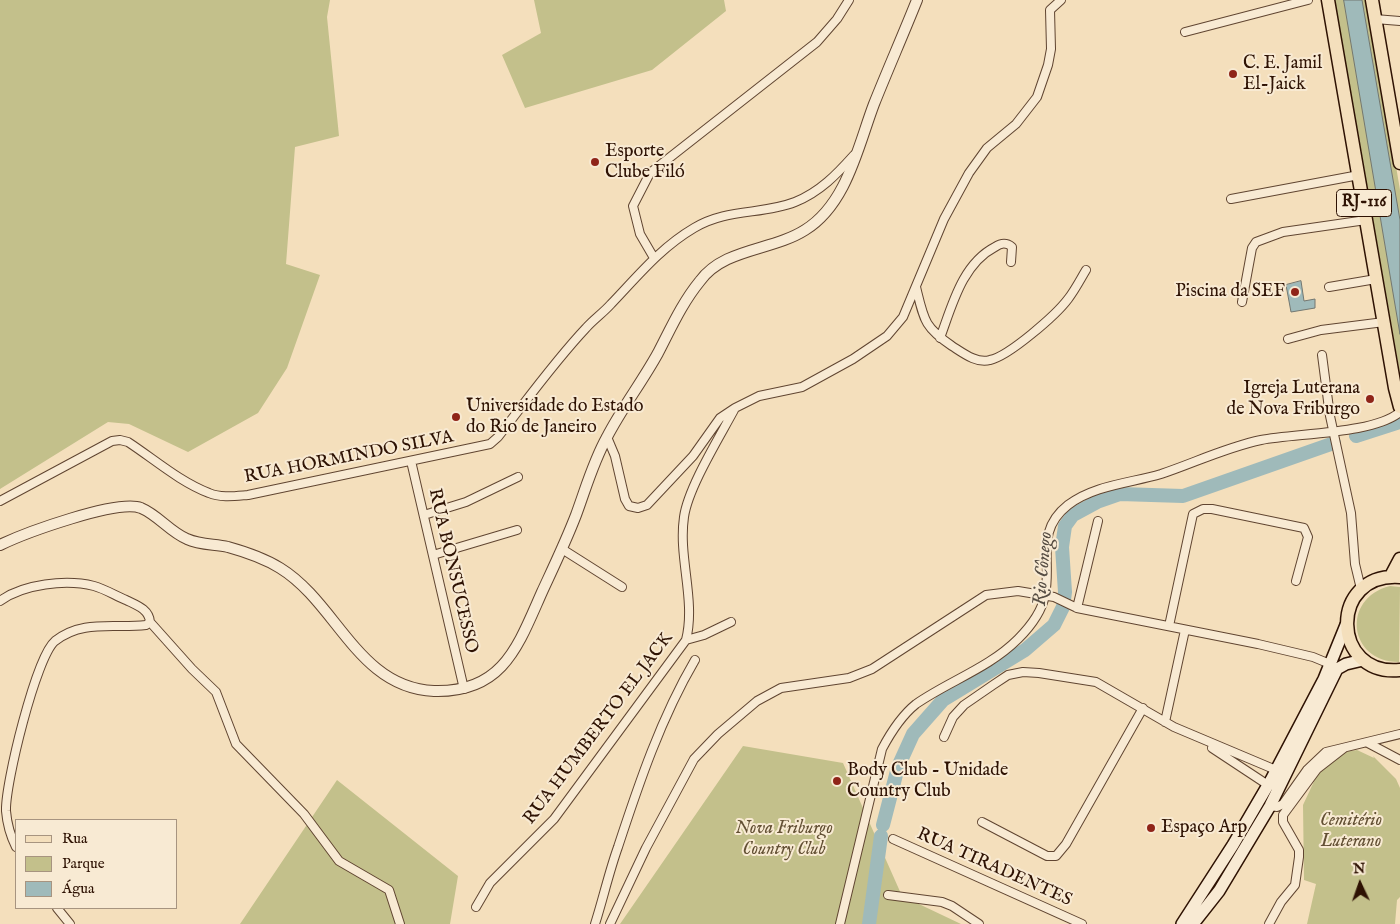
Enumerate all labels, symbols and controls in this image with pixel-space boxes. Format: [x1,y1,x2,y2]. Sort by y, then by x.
place label: C. E. Jamil El-Jaick [1243,53,1322,96]
marker: C. E. Jamil El-Jaick [1227,68,1239,80]
place label: Esporte Clube Filó [605,141,685,183]
marker: Esporte Clube Filó [589,156,601,168]
road number: RJ-116 [1336,190,1392,217]
place label: Piscina da SEF [1175,281,1285,303]
marker: Piscina da SEF [1289,286,1301,298]
place label: Igreja Luterana de Nova Friburgo [1227,378,1360,420]
marker: Igreja Luterana de Nova Friburgo [1364,393,1376,405]
place label: Universidade do Estado do Rio de Janeiro [466,396,643,438]
marker: Universidade do Estado do Rio de Janeiro [450,411,462,423]
street label: RUA HORMINDO SILVA [242,427,456,489]
street label: RUA BONSUCESSO [423,486,481,656]
water label: Rio Cônego [1029,531,1059,607]
street label: RUA HUMBERTO EL JACK [520,629,678,829]
place label: Body Club - Unidade Country Club [847,760,1008,802]
marker: Body Club - Unidade Country Club [831,775,843,787]
park label: Cemitério Luterano [1320,810,1382,852]
place label: Espaço Arp [1161,817,1247,839]
park label: Nova Friburgo Country Club [735,818,833,861]
legend [15,819,178,909]
marker: Espaço Arp [1145,822,1157,834]
street label: RUA TIRADENTES [913,824,1075,912]
text: Rua [62,829,88,848]
text: Parque [62,854,105,873]
north arrow [1335,859,1385,909]
text: N [1353,860,1366,878]
text: Água [62,879,95,898]

